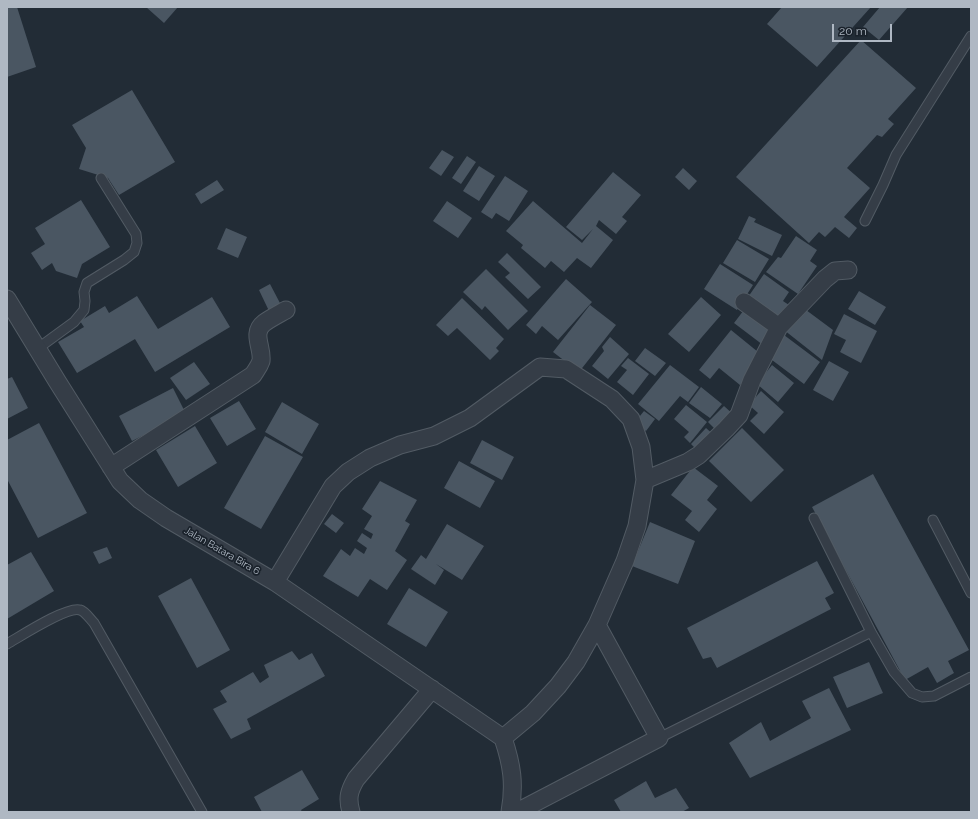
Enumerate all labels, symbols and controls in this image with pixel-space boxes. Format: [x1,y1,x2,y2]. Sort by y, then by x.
scale bar [834,16,894,42]
text: 20 m [839,24,867,38]
street label: Jalan Batara Bira 6 [182,524,262,578]

